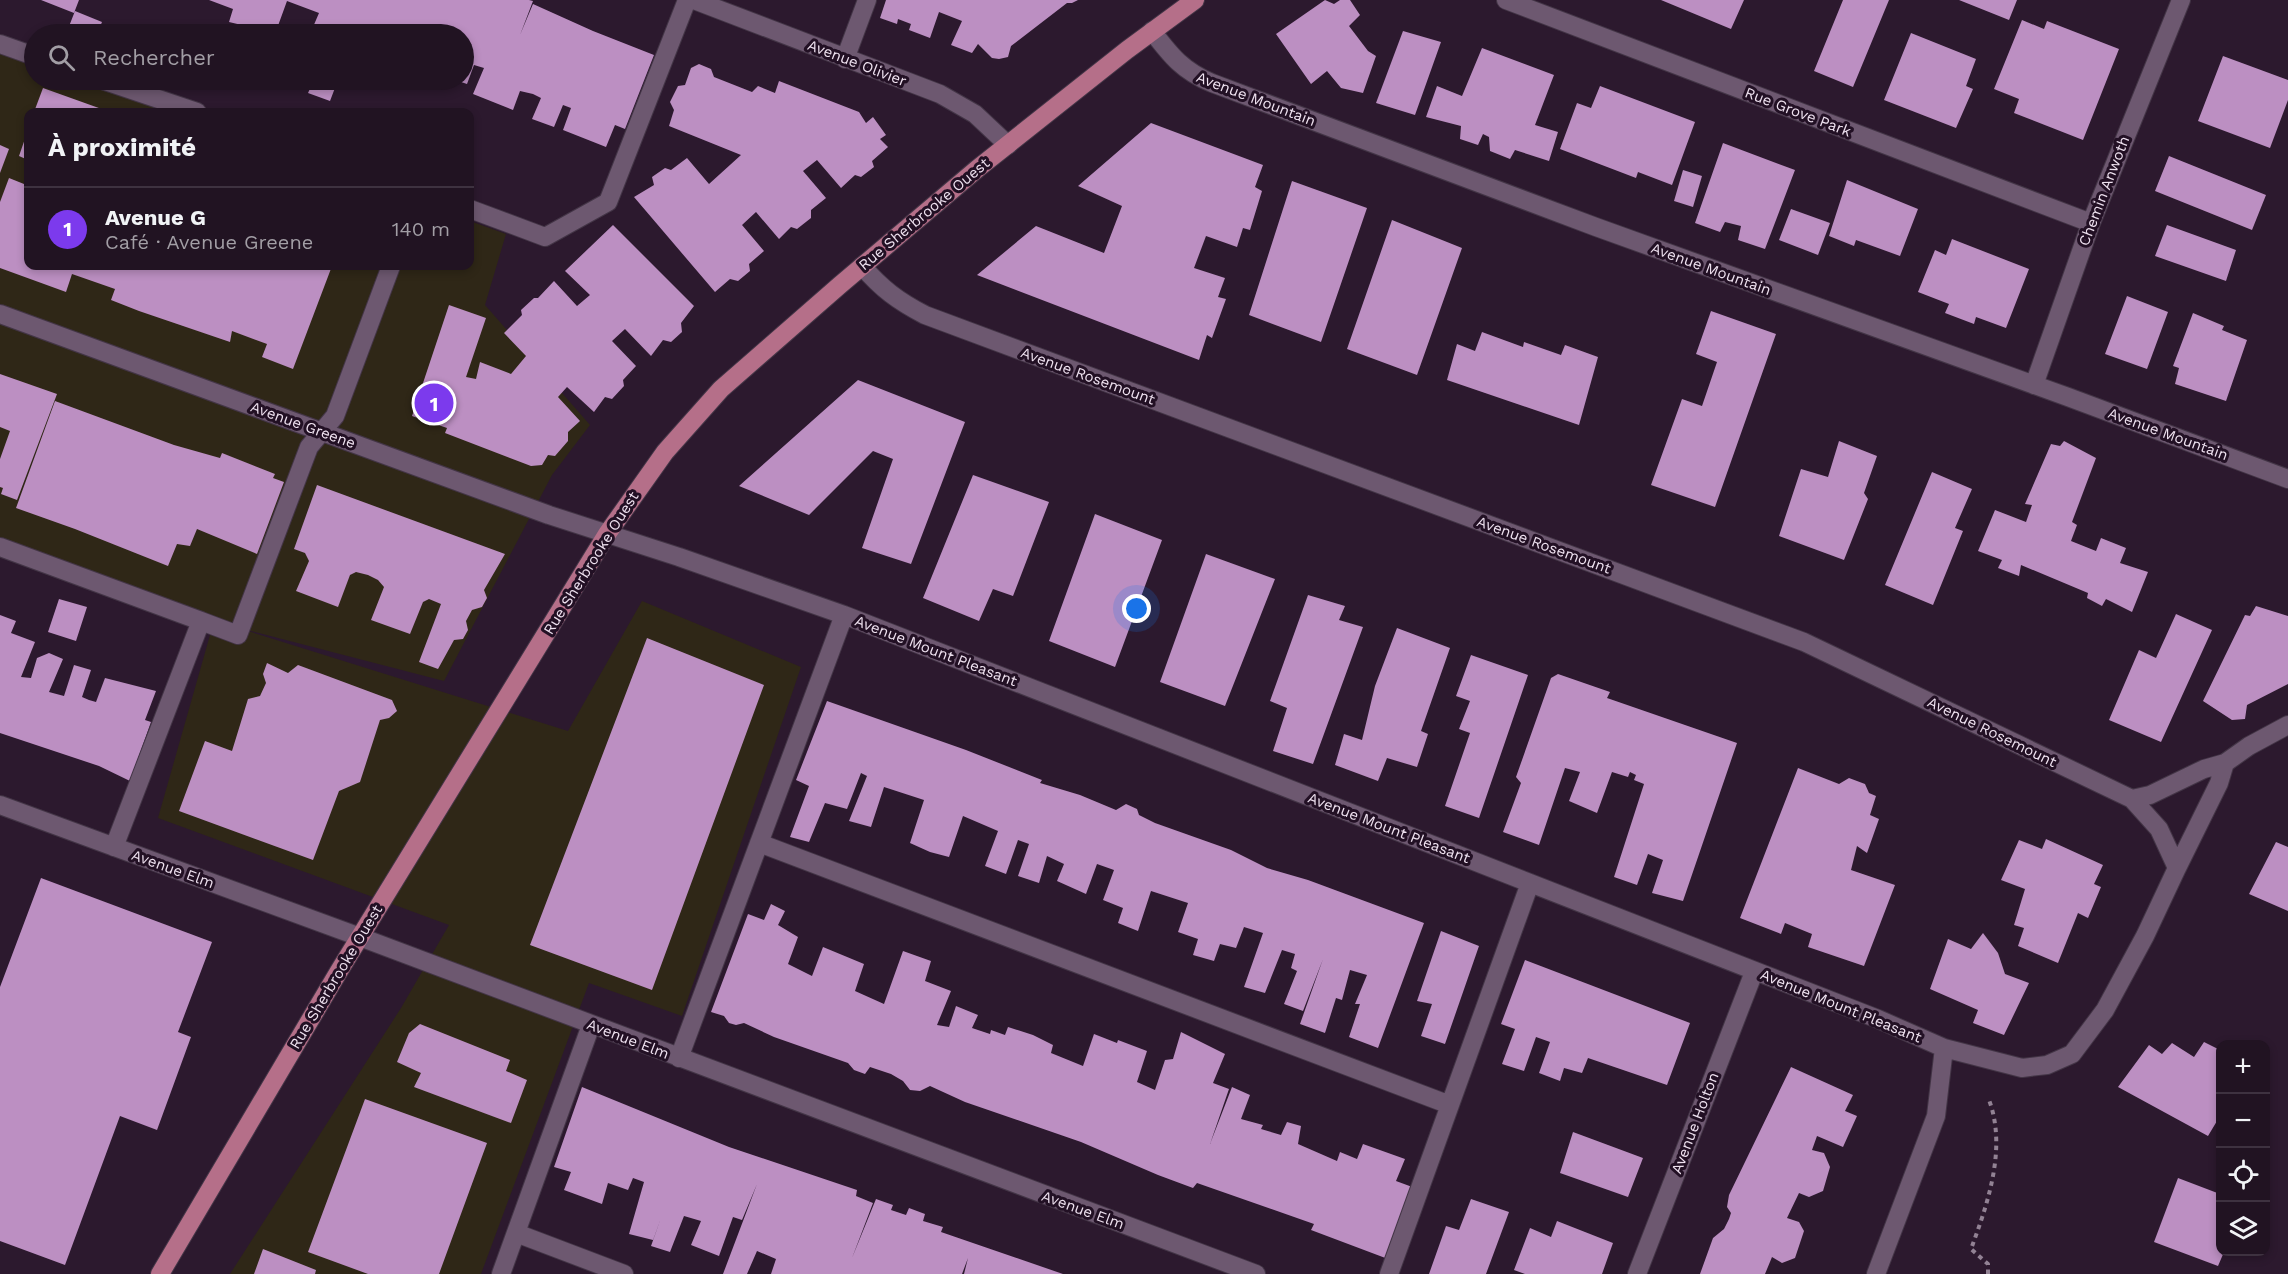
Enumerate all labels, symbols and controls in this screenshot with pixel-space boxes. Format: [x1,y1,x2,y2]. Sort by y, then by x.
search box [24,24,474,90]
street label: Avenue Olivier [805,36,909,90]
icon: search [45,41,78,74]
text: Rechercher [93,45,215,70]
street label: Avenue Mountain [1194,68,1318,130]
street label: Rue Grove Park [1742,83,1854,141]
text: À proximité [48,132,196,162]
street label: Chemin Anwoth [2075,134,2133,248]
street label: Rue Sherbrooke Ouest [855,154,994,274]
text: Avenue G [105,205,206,230]
text: 1 [63,217,72,241]
text: 140 m [392,217,450,241]
text: Café · Avenue Greene [105,230,313,254]
street label: Avenue Mountain [1649,239,1773,299]
street label: Avenue Rosemount [1018,343,1158,409]
pin: 1 [414,380,454,426]
street label: Avenue Greene [248,398,358,452]
street label: Avenue Mountain [2106,404,2230,464]
street label: Rue Sherbrooke Ouest [540,488,643,638]
street label: Avenue Rosemount [1474,512,1614,578]
your location [1122,594,1151,623]
street label: Avenue Mount Pleasant [852,612,1020,691]
street label: Avenue Rosemount [1924,693,2060,771]
street label: Avenue Mount Pleasant [1305,789,1473,868]
street label: Avenue Elm [129,846,217,892]
street label: Rue Sherbrooke Ouest [286,901,387,1052]
street label: Avenue Mount Pleasant [1758,965,1925,1047]
street label: Avenue Elm [584,1015,672,1063]
map controls [2216,1040,2270,1256]
button: + [2216,1040,2270,1094]
street label: Avenue Holton [1667,1070,1723,1176]
button: − [2216,1094,2270,1148]
button: locate [2216,1148,2270,1202]
street label: Avenue Elm [1039,1187,1127,1233]
button: layers [2216,1202,2270,1256]

